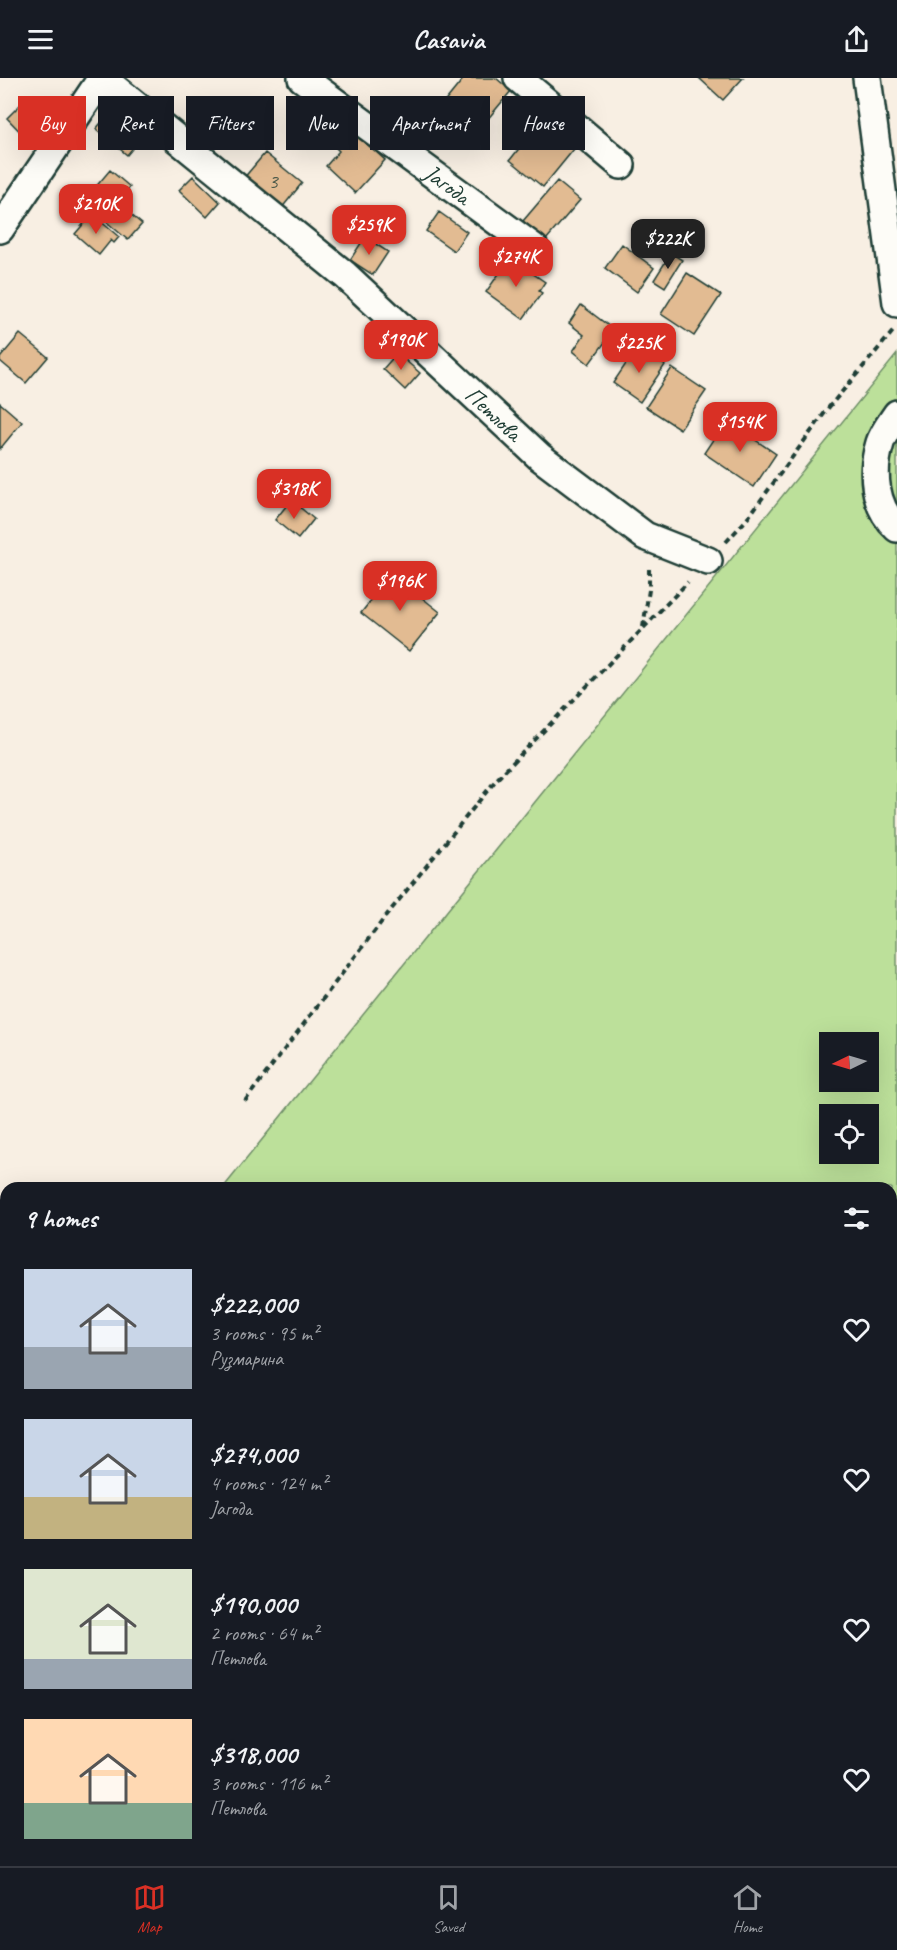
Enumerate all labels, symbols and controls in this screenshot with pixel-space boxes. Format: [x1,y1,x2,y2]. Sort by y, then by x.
text: Casavia [413,22,484,56]
icon: menu [24,23,57,56]
icon: share [840,23,873,56]
chip: Buy [18,96,86,150]
chip: Rent [98,96,174,150]
chip: Filters [186,96,274,150]
chip: New [286,96,358,150]
chip: Apartment [370,96,490,150]
chip: House [502,96,585,150]
street label: Јагода [417,157,478,213]
house number: 3 [268,168,279,194]
pin: $210K [54,184,138,235]
text: $210K [73,191,119,216]
pin: $259K [327,205,411,256]
text: $259K [346,212,392,237]
pin: $222K [626,219,710,270]
text: $222K [645,226,691,251]
pin: $274K [474,237,558,288]
text: $274K [493,244,539,269]
pin: $190K [359,320,443,371]
pin: $225K [597,323,681,374]
text: $190K [378,327,424,352]
text: $225K [616,330,662,355]
street label: Петлова [459,380,530,449]
pin: $154K [698,402,782,453]
text: $154K [717,409,763,434]
pin: $318K [252,469,336,520]
text: $318K [271,476,317,501]
pin: $196K [358,561,442,612]
text: $196K [377,568,423,593]
north arrow [819,1032,879,1092]
map controls [819,1032,879,1164]
button: locate [819,1104,879,1164]
text: 9 homes [24,1202,97,1235]
icon: filters [840,1202,873,1235]
text: $222,000 [210,1288,297,1321]
icon: home [72,1293,144,1365]
icon: heart [840,1313,873,1346]
text: 3 rooms · 95 m² [210,1321,318,1346]
text: Рузмарина [210,1346,283,1371]
text: $274,000 [210,1438,297,1471]
icon: home [72,1443,144,1515]
icon: heart [840,1463,873,1496]
text: 4 rooms · 124 m² [210,1471,327,1496]
text: Јагода [210,1496,252,1521]
text: $190,000 [210,1588,297,1621]
icon: home [72,1593,144,1665]
icon: heart [840,1613,873,1646]
text: 2 rooms · 64 m² [210,1621,318,1646]
text: Петлова [210,1646,266,1671]
text: $318,000 [210,1738,297,1771]
icon: home [72,1743,144,1815]
icon: heart [840,1763,873,1796]
text: 3 rooms · 116 m² [210,1771,327,1796]
text: Петлова [210,1796,266,1821]
tab: Map [133,1881,166,1937]
tab: Saved [432,1881,465,1937]
tab: Home [731,1881,764,1937]

